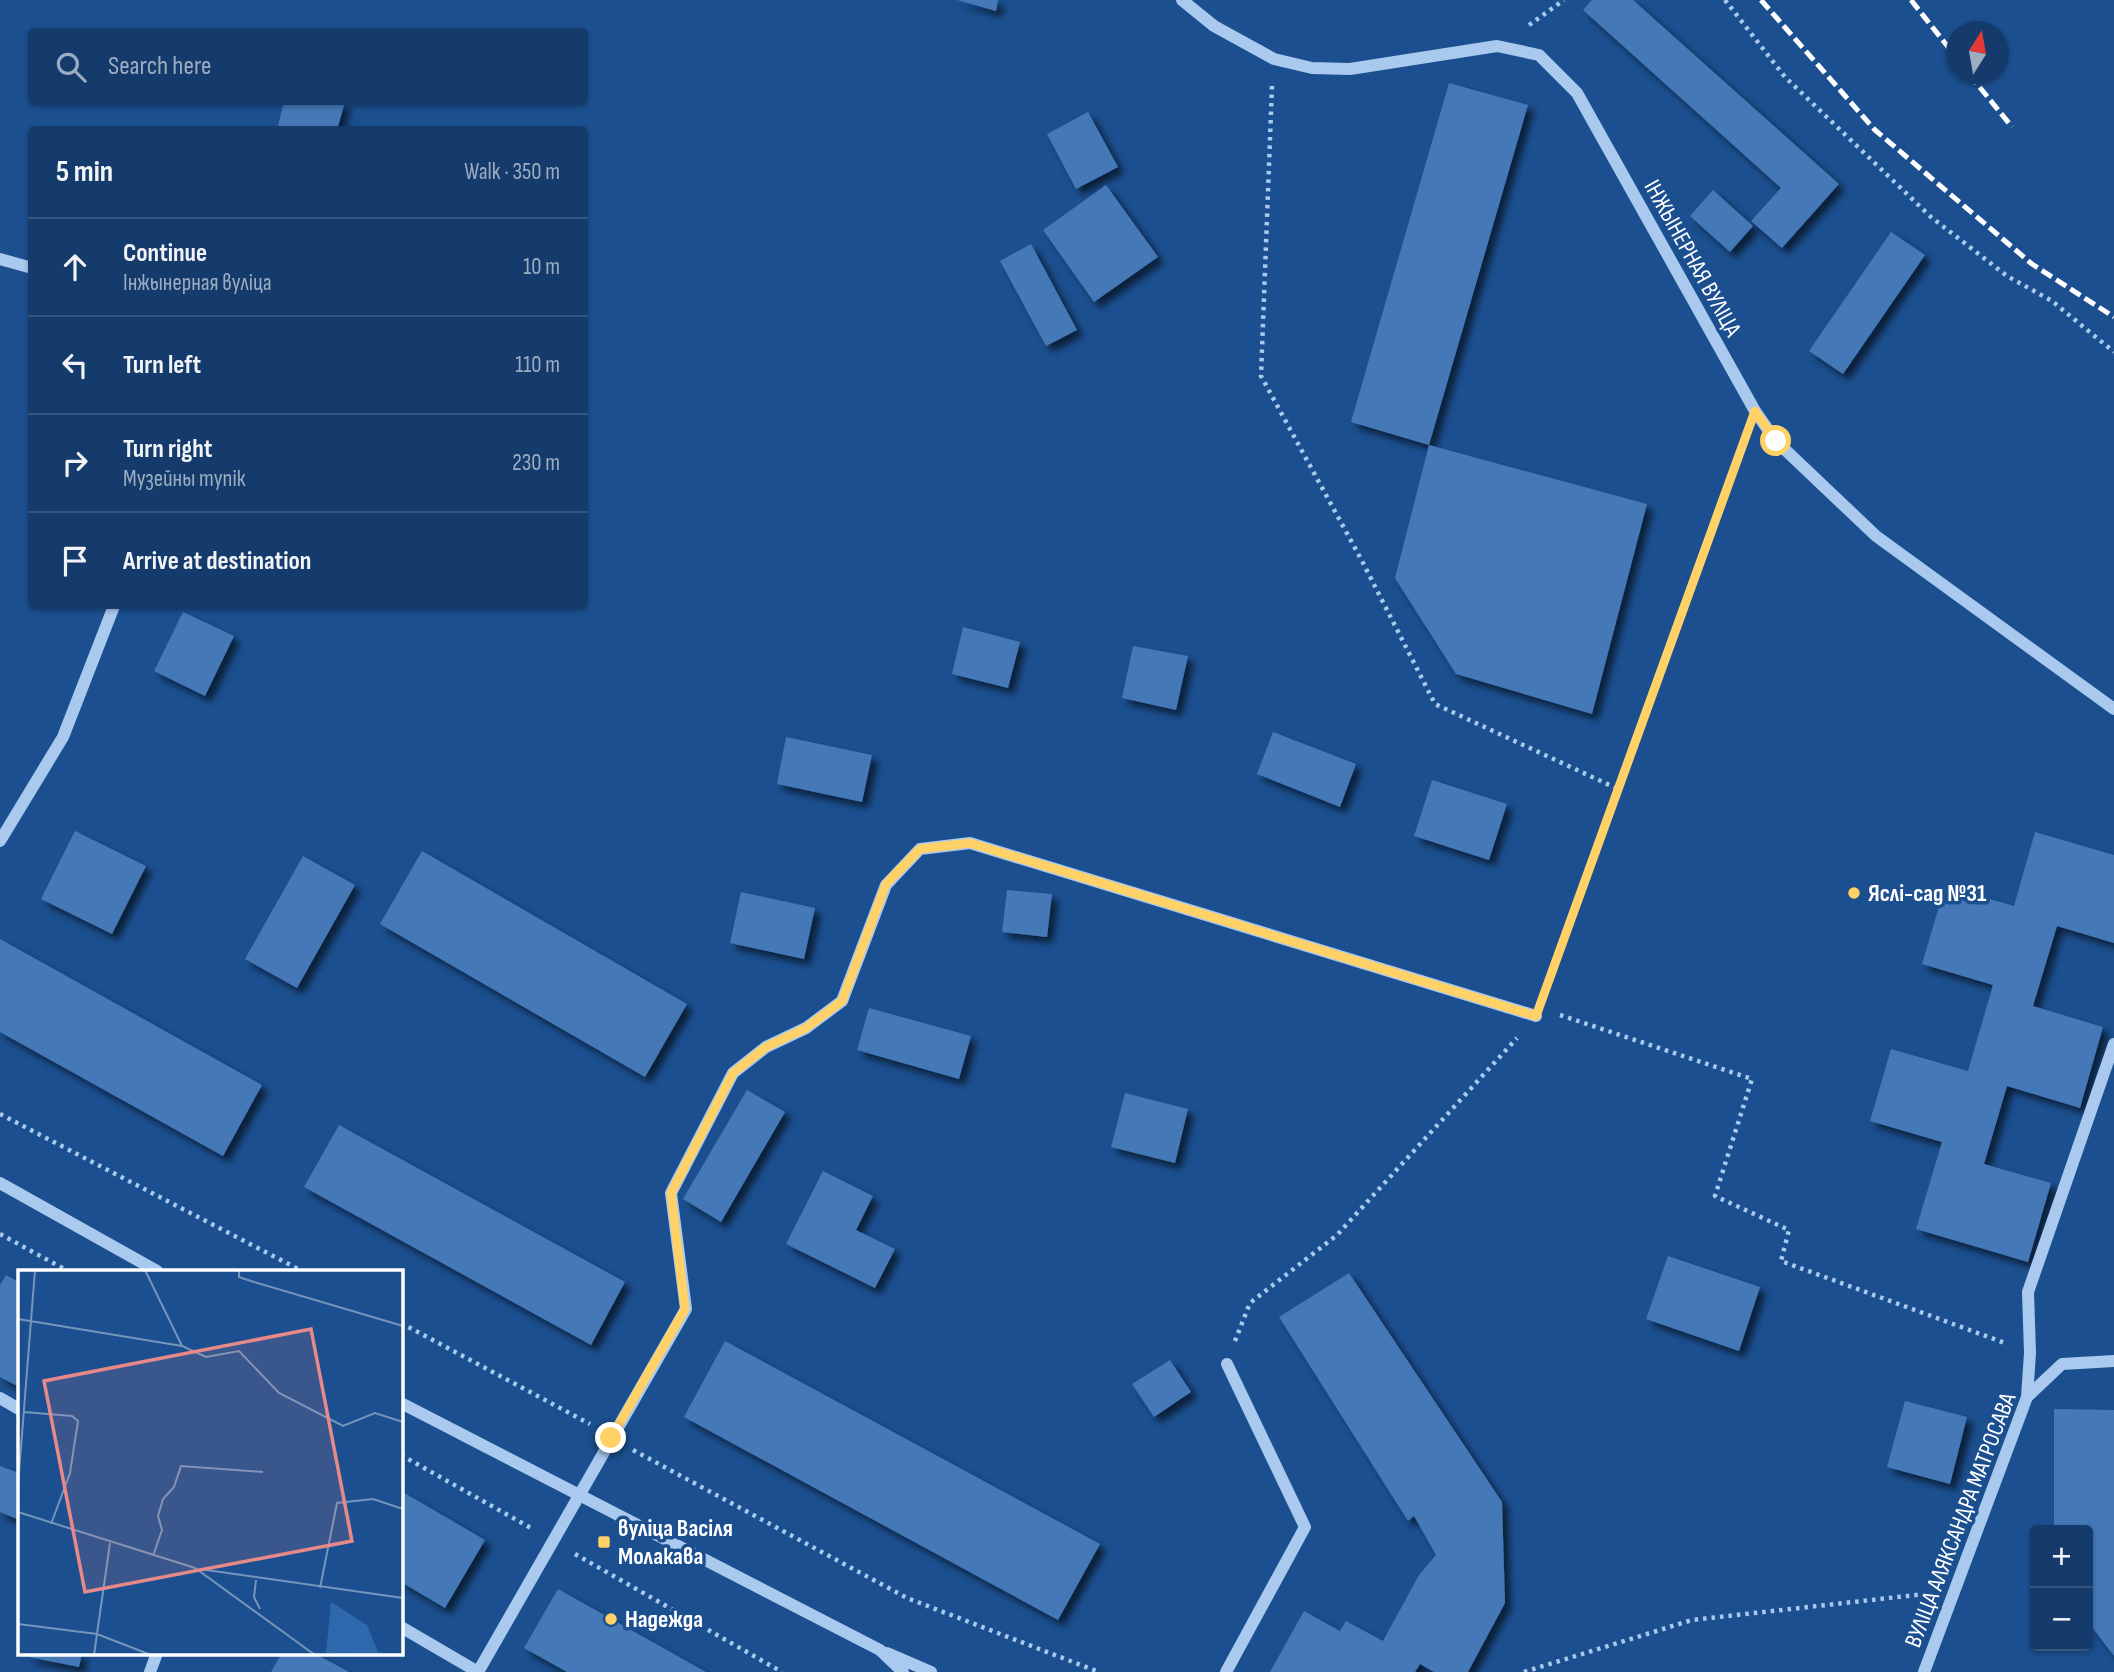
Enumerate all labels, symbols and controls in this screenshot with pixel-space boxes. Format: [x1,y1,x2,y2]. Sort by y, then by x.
north arrow [1946,21,2009,84]
search box [28,28,588,105]
icon: search [52,48,90,86]
text: Search here [108,51,211,82]
text: 5 min [56,154,113,190]
text: Walk · 350 m [464,158,560,186]
street label: ІНЖЫНЕРНАЯ ВУЛІЦА [1638,175,1748,342]
text: Continue [123,238,207,269]
icon: ahead [56,248,94,286]
text: 10 m [523,253,560,281]
text: Інжынерная вуліца [123,269,272,297]
icon: left [56,346,94,384]
text: Turn left [123,350,201,381]
text: 110 m [515,351,560,379]
route start [1760,425,1791,456]
text: Turn right [123,434,212,465]
icon: right [56,444,94,482]
text: 230 m [512,449,560,477]
text: Музейны тупік [123,465,245,493]
icon: arrive [56,542,94,580]
text: Arrive at destination [123,546,311,577]
place label: Яслі-сад №31 [1868,879,1987,908]
marker: Яслі-сад №31 [1846,885,1862,901]
inset map [18,1270,402,1654]
street label: ВУЛІЦА АЛЯКСАНДРА МАТРОСАВА [1898,1388,2023,1652]
route end [595,1422,626,1453]
place label: вуліца Васіля Молакава [618,1514,733,1571]
map controls [2030,1525,2093,1651]
button: + [2030,1525,2093,1588]
marker: вуліца Васіля Молакава [596,1534,612,1550]
button: − [2030,1588,2093,1651]
place label: Надежда [625,1605,703,1634]
marker: Надежда [603,1611,619,1627]

